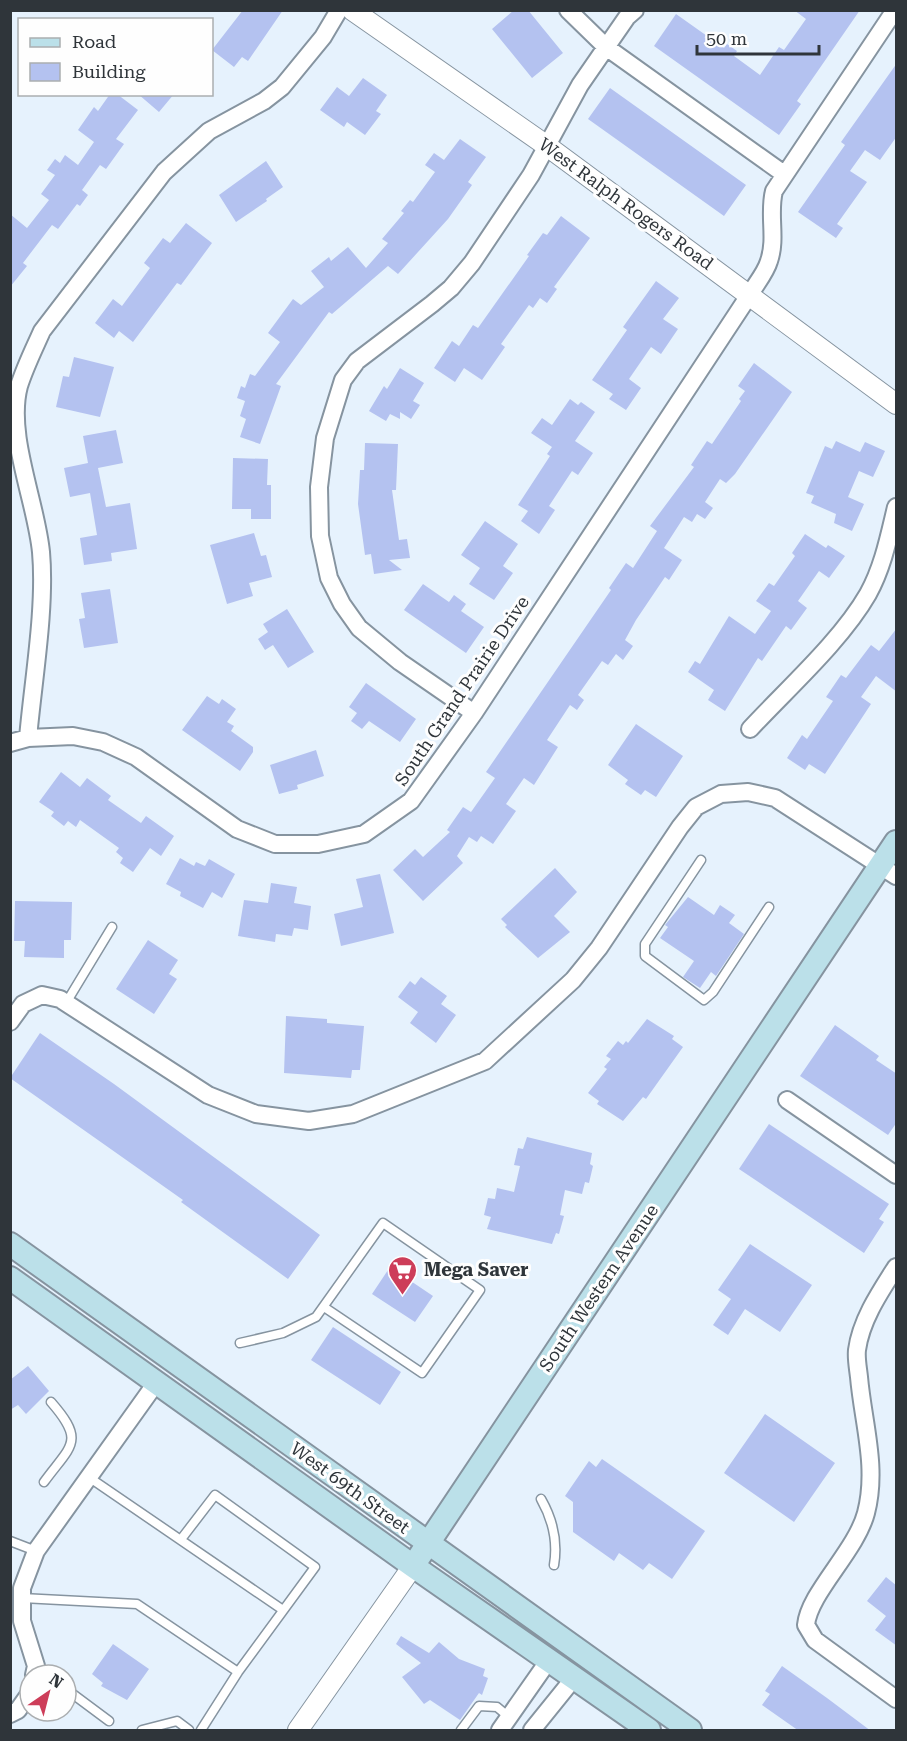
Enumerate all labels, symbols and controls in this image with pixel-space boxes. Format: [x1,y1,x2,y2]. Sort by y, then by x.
legend [18,18,213,96]
scale bar [697,18,818,56]
text: 50 m [706,28,747,49]
text: Road [72,31,117,52]
text: Building [72,61,146,82]
street label: West Ralph Rogers Road [535,133,718,274]
street label: South Grand Prairie Drive [390,592,533,790]
street label: South Western Avenue [535,1200,662,1375]
supermarket icon: Mega Saver [387,1254,419,1296]
place label: Mega Saver [424,1259,528,1280]
street label: West 69th Street [287,1437,414,1538]
north arrow [18,1663,78,1723]
text: N [46,1670,67,1692]

